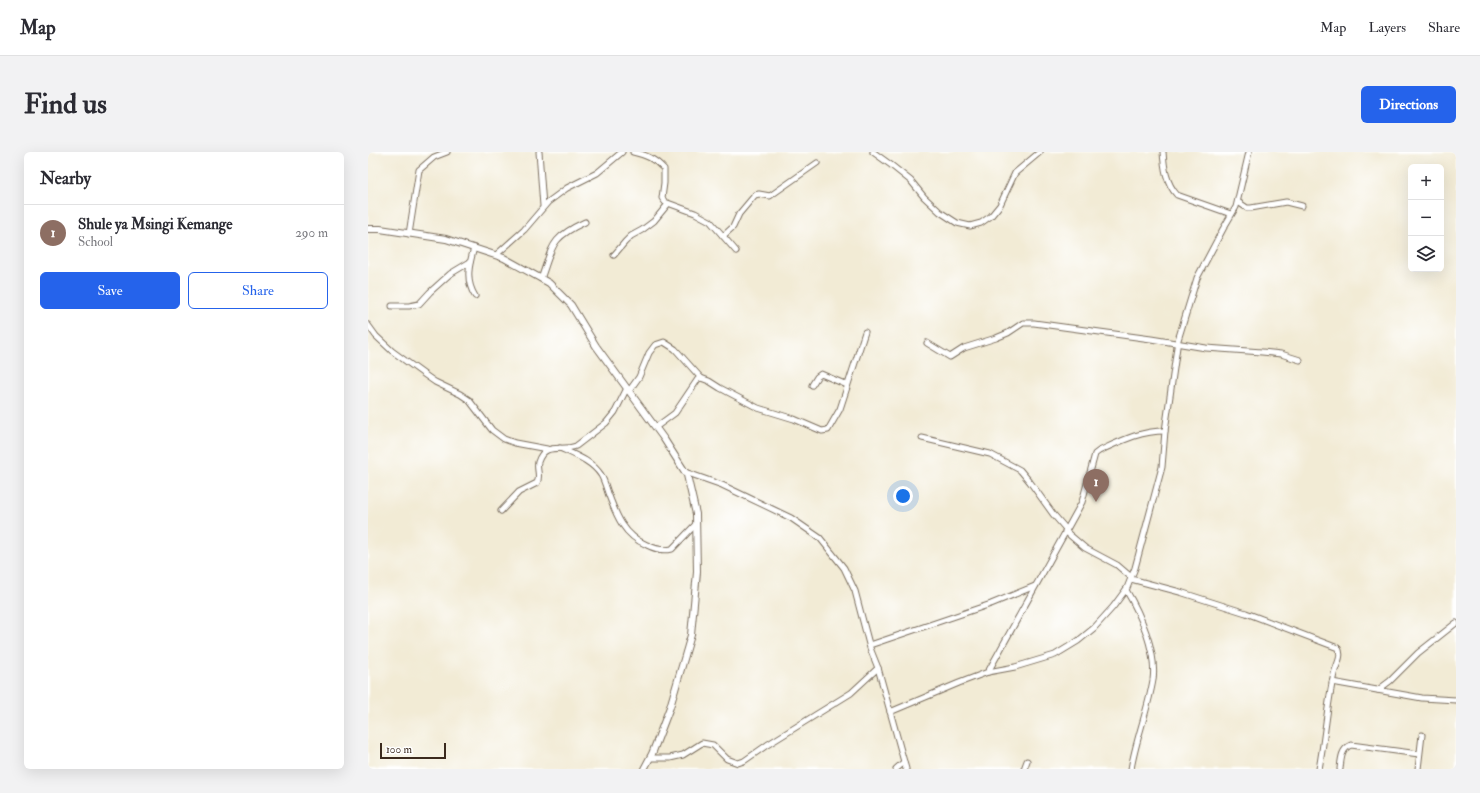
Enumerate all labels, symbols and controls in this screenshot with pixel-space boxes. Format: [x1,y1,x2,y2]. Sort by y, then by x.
text: Map [20,16,56,40]
text: Map [1320,19,1346,36]
text: Layers [1368,19,1406,36]
text: Share [1428,19,1460,36]
button: Directions [1361,86,1456,123]
text: Find us [24,87,107,122]
map controls [1408,164,1444,272]
button: + [1408,164,1444,200]
text: Nearby [40,168,91,189]
button: − [1408,200,1444,236]
text: Shule ya Msingi Kemange [78,215,233,234]
text: 1 [51,225,55,241]
text: 290 m [295,225,328,241]
text: School [78,234,113,250]
button: layers [1408,236,1444,272]
button: Save [40,272,180,309]
button: Share [188,272,328,309]
pin: 1 [1083,469,1109,502]
your location [893,486,913,506]
scale bar [380,741,446,760]
text: 100 m [386,743,412,756]

